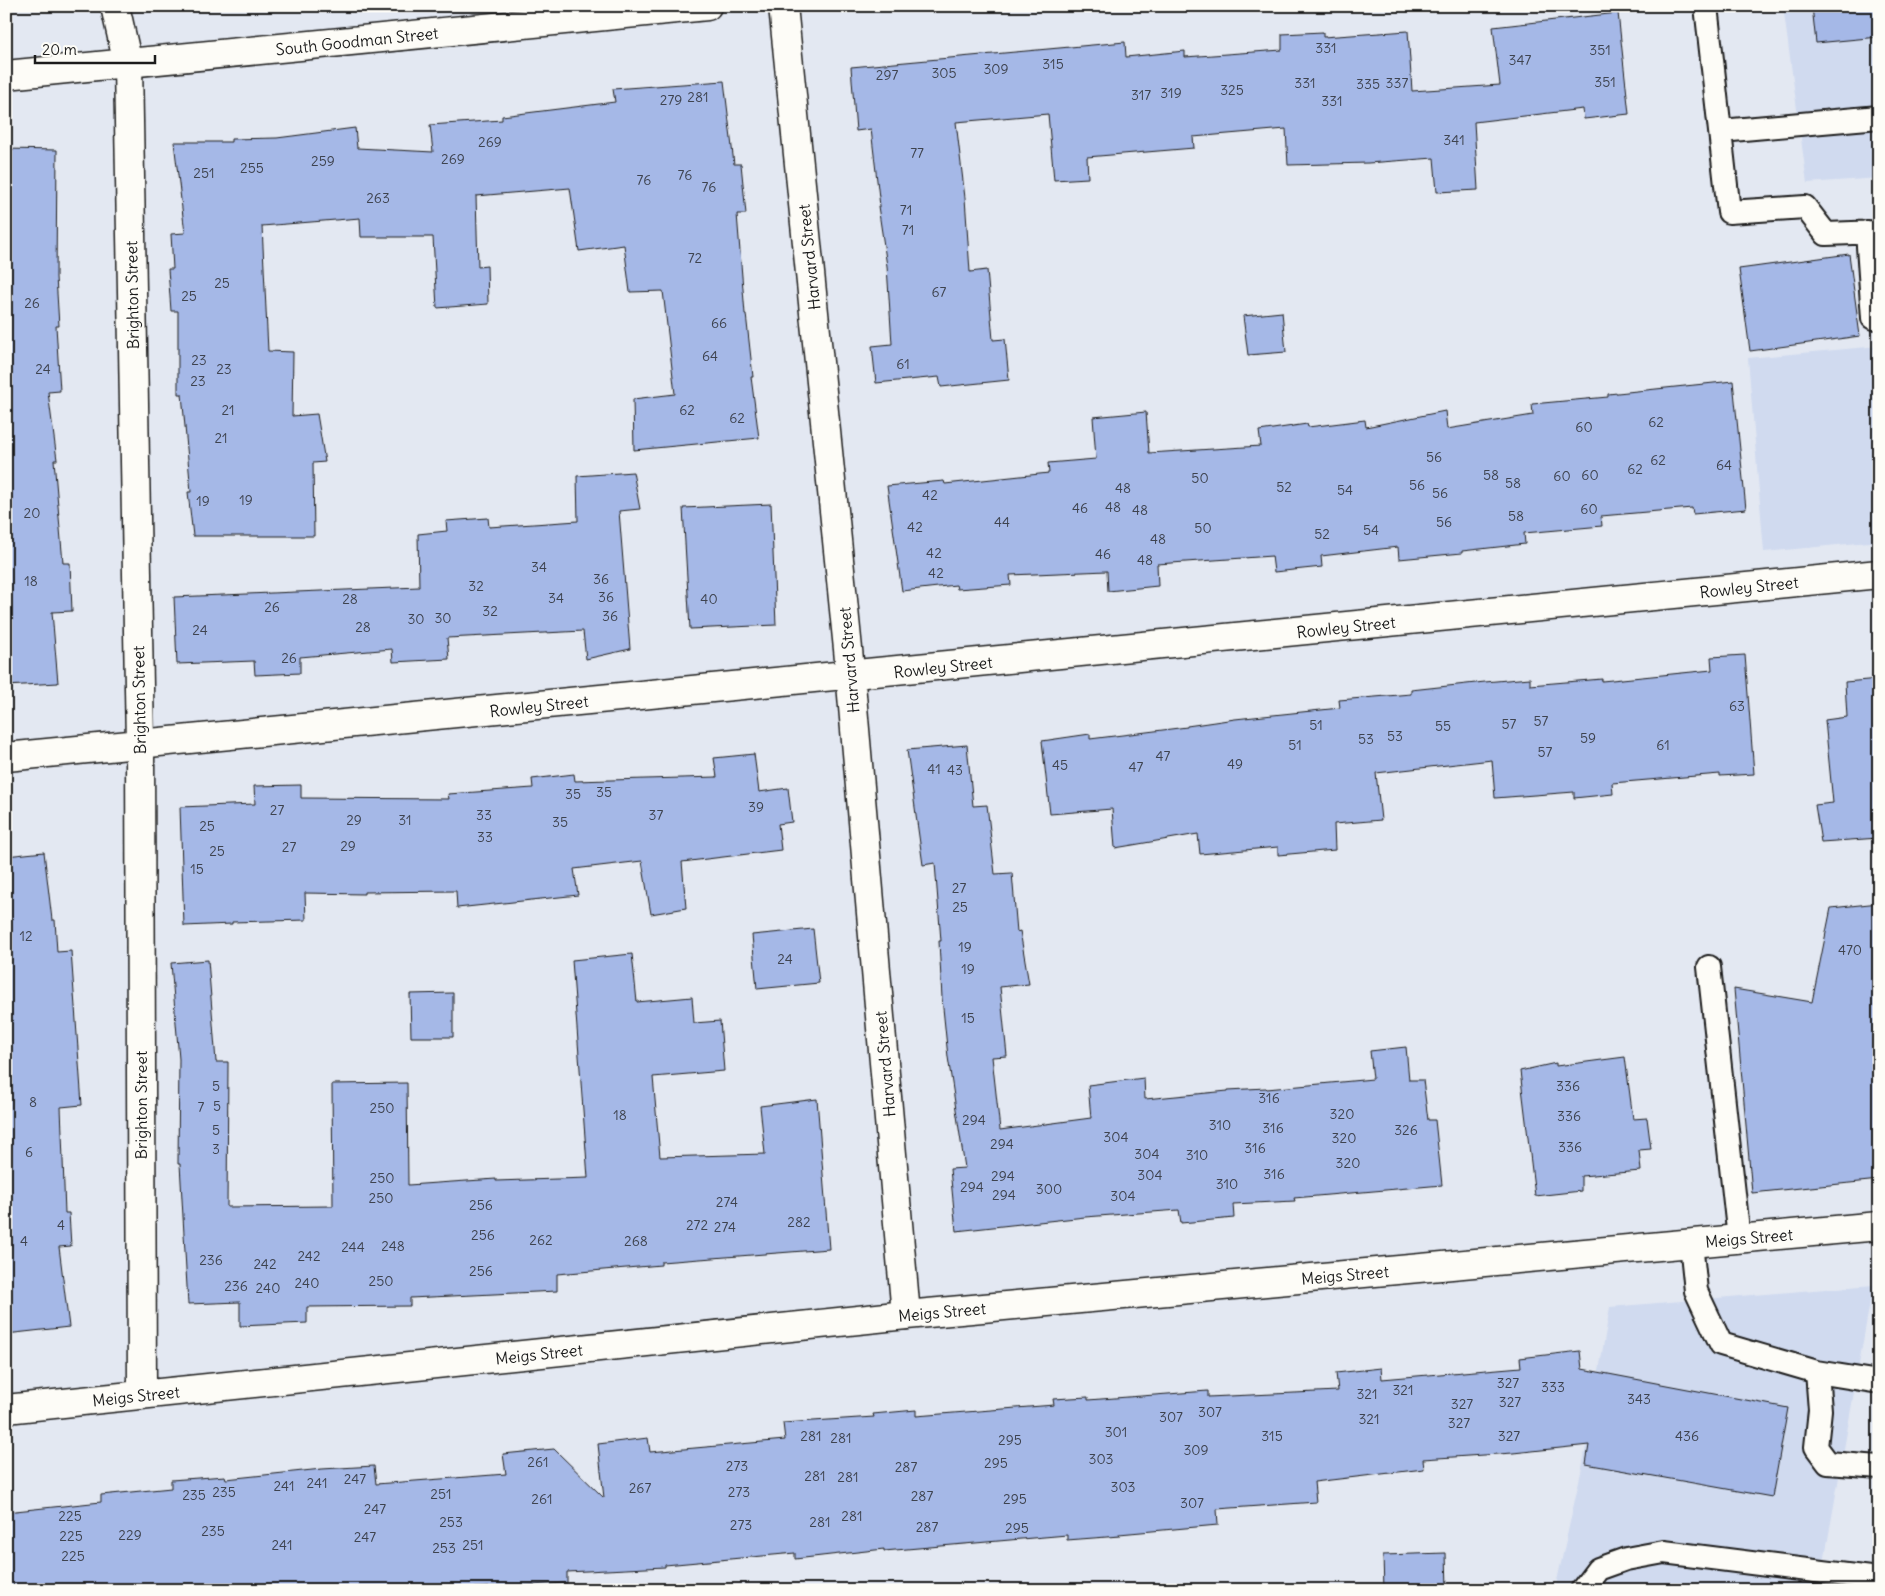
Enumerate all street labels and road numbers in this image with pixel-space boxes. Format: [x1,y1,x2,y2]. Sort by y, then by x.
street label: South Goodman Street [275,22,440,59]
street label: Harvard Street [793,203,824,311]
street label: Brighton Street [121,240,143,350]
street label: Rowley Street [1699,572,1800,602]
street label: Harvard Street [834,606,864,714]
street label: Rowley Street [1296,612,1397,642]
street label: Brighton Street [128,645,150,755]
street label: Rowley Street [893,652,994,682]
street label: Rowley Street [489,691,590,721]
street label: Harvard Street [870,1010,900,1118]
street label: Brighton Street [131,1050,151,1159]
street label: Meigs Street [1704,1224,1794,1252]
street label: Meigs Street [1300,1261,1390,1289]
street label: Meigs Street [897,1298,987,1326]
street label: Meigs Street [494,1339,584,1369]
street label: Meigs Street [91,1381,181,1411]

